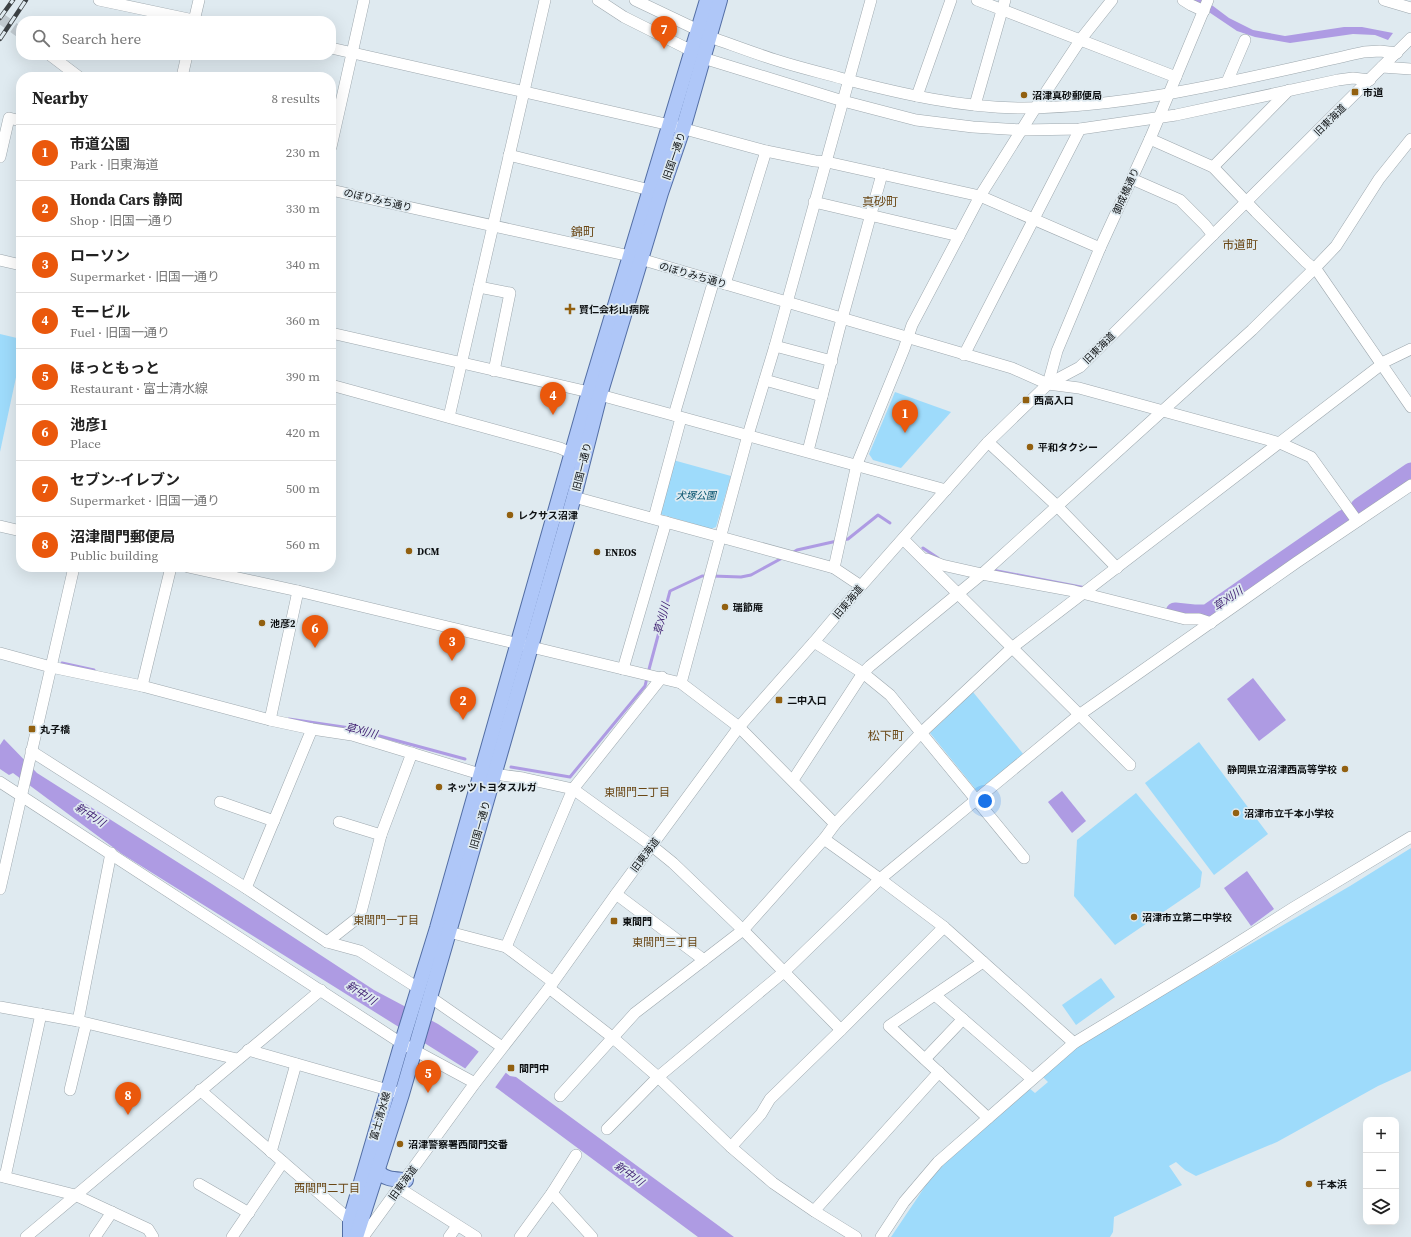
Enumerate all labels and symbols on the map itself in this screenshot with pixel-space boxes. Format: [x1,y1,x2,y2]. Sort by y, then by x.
pin: 7 [651,16,677,49]
place label: 市道 [1363,86,1384,99]
marker: 市道 [1350,87,1360,97]
place label: 沼津真砂郵便局 [1032,89,1102,102]
marker: 沼津真砂郵便局 [1019,90,1029,100]
street label: 旧東海道 [1311,101,1349,139]
street label: 旧国一通り [660,130,688,182]
street label: 御成橋通り [1110,166,1142,216]
street label: のぼりみち通り [342,186,414,214]
district label: 真砂町 [862,194,898,210]
district label: 錦町 [571,224,595,240]
district label: 市道町 [1222,237,1258,253]
street label: のぼりみち通り [658,259,728,291]
marker: 賢仁会杉山病院 [564,303,576,315]
place label: 賢仁会杉山病院 [579,303,649,316]
street label: 旧東海道 [1080,329,1118,367]
pin: 4 [540,382,566,415]
place label: 西高入口 [1034,394,1074,407]
marker: 西高入口 [1021,395,1031,405]
pin: 1 [892,400,918,433]
street label: 旧国一通り [570,441,594,493]
place label: 平和タクシー [1038,441,1098,454]
marker: 平和タクシー [1025,442,1035,452]
park label: 犬塚公園 [676,489,718,502]
place label: レクサス沼津 [518,509,578,522]
marker: レクサス沼津 [505,510,515,520]
place label: DCM [417,545,439,558]
marker: DCM [404,546,414,556]
place label: ENEOS [605,546,637,559]
marker: ENEOS [592,547,602,557]
street label: 旧東海道 [830,583,866,621]
water label: 草刈川 [1210,583,1247,615]
water label: 草刈川 [650,600,674,637]
place label: 瑞節庵 [733,601,763,614]
marker: 瑞節庵 [720,602,730,612]
pin: 6 [302,615,328,648]
place label: 池彦2 [270,617,296,630]
marker: 池彦2 [257,618,267,628]
pin: 3 [439,628,465,661]
pin: 2 [450,687,476,720]
place label: 二中入口 [787,694,827,707]
marker: 二中入口 [774,695,784,705]
water label: 草刈川 [343,720,380,743]
place label: 丸子橋 [40,723,70,736]
marker: 丸子橋 [27,724,37,734]
district label: 松下町 [868,728,904,744]
place label: 静岡県立沼津西高等学校 [1227,763,1337,776]
marker: 静岡県立沼津西高等学校 [1340,764,1350,774]
place label: ネッツトヨタスルガ [447,781,537,794]
marker: ネッツトヨタスルガ [434,782,444,792]
district label: 東間門二丁目 [604,785,670,800]
your location [975,791,995,811]
street label: 旧国一通り [467,799,493,851]
water label: 新中川 [72,800,109,831]
place label: 沼津市立千本小学校 [1244,807,1334,820]
marker: 沼津市立千本小学校 [1231,808,1241,818]
street label: 旧東海道 [628,835,662,875]
place label: 沼津市立第二中学校 [1142,911,1232,924]
marker: 沼津市立第二中学校 [1129,912,1139,922]
district label: 東間門一丁目 [353,913,419,928]
place label: 東間門 [622,915,652,928]
marker: 東間門 [609,916,619,926]
district label: 東間門三丁目 [632,935,698,950]
water label: 新中川 [343,978,380,1009]
pin: 5 [415,1060,441,1093]
place label: 間門中 [519,1062,549,1075]
marker: 間門中 [506,1063,516,1073]
pin: 8 [115,1082,141,1115]
street label: 富士清水線 [367,1090,393,1142]
place label: 沼津警察署西間門交番 [408,1138,508,1151]
marker: 沼津警察署西間門交番 [395,1139,405,1149]
water label: 新中川 [611,1158,648,1190]
street label: 旧東海道 [386,1163,420,1203]
place label: 千本浜 [1317,1178,1347,1191]
marker: 千本浜 [1304,1179,1314,1189]
district label: 西間門二丁目 [294,1181,360,1196]

